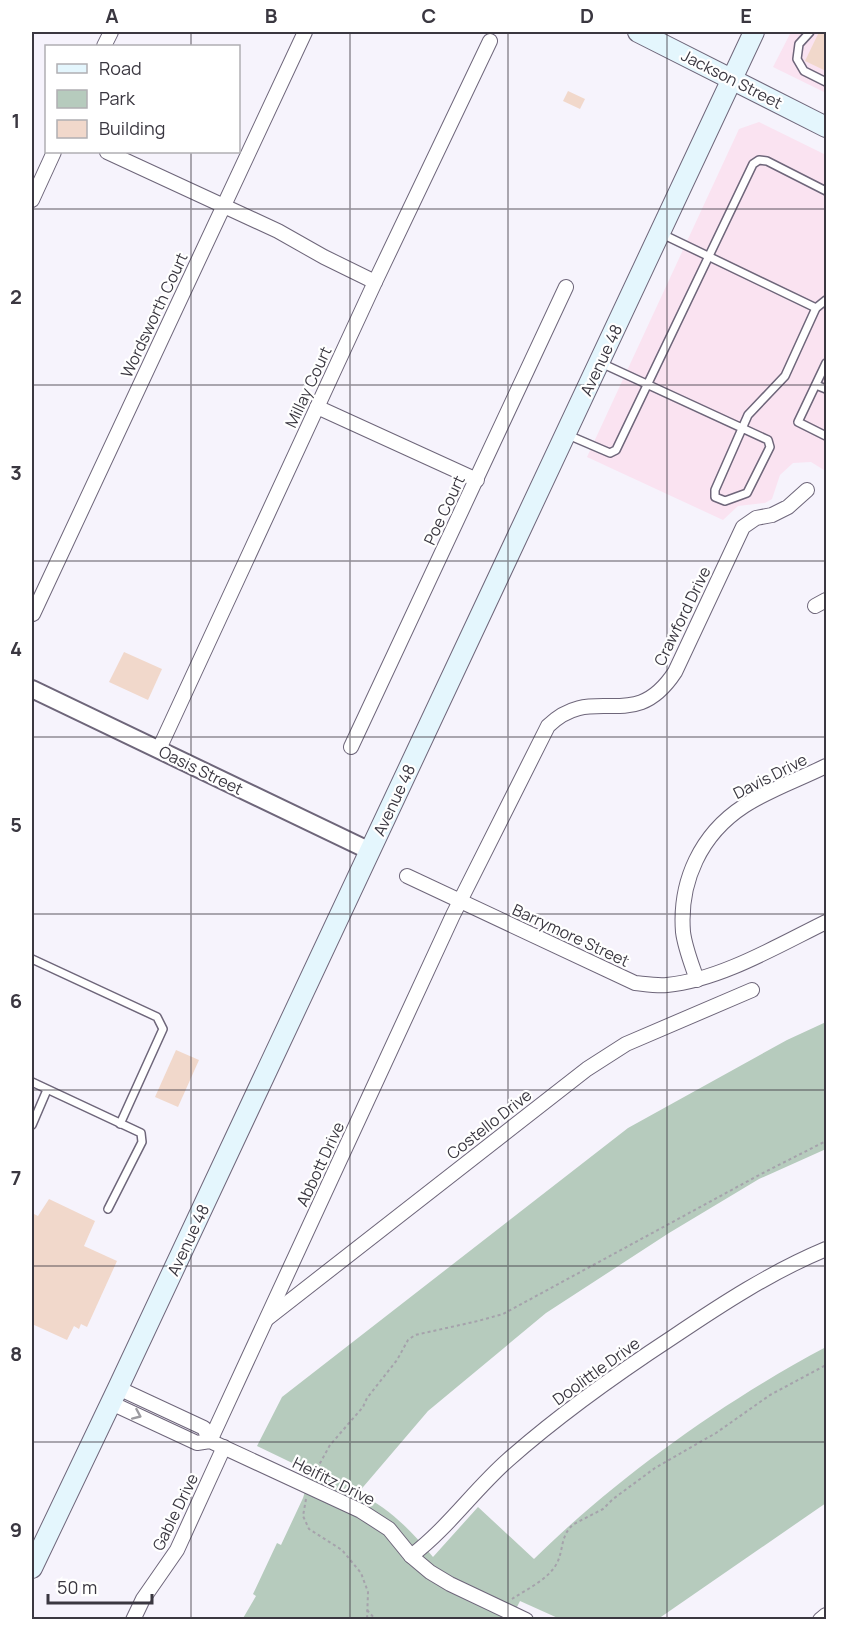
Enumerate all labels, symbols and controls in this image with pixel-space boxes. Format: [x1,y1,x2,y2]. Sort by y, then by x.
text: A [105,2,119,29]
text: B [265,2,278,29]
text: C [422,2,436,29]
text: D [580,2,594,29]
text: E [740,2,752,29]
street label: Jackson Street [678,44,786,114]
legend [45,45,240,153]
text: Road [99,56,142,80]
text: Park [99,86,136,110]
text: 1 [12,107,20,134]
text: Building [99,116,165,140]
street label: Wordsworth Court [115,249,193,381]
text: 2 [10,283,22,310]
street label: Avenue 48 [575,321,627,399]
street label: Millay Court [280,343,336,431]
text: 3 [10,459,22,486]
street label: Poe Court [418,472,470,548]
street label: Crawford Drive [648,563,716,669]
text: 4 [10,635,22,662]
street label: Oasis Street [155,740,247,800]
street label: Davis Drive [729,748,811,804]
street label: Avenue 48 [368,761,420,839]
text: 5 [10,811,22,838]
street label: Barrymore Street [509,898,633,972]
text: 6 [10,987,22,1014]
street label: Costello Drive [442,1084,536,1164]
street label: Abbott Drive [291,1118,349,1210]
text: 7 [11,1164,21,1191]
street label: Avenue 48 [162,1201,214,1279]
street label: Doolittle Drive [548,1332,644,1410]
text: 8 [10,1340,22,1367]
one-way arrow [131,1408,142,1420]
street label: Heifitz Drive [289,1452,379,1510]
street label: Gable Drive [147,1470,203,1554]
text: 9 [10,1516,22,1543]
scale bar [48,1567,152,1605]
text: 50 m [57,1575,97,1599]

